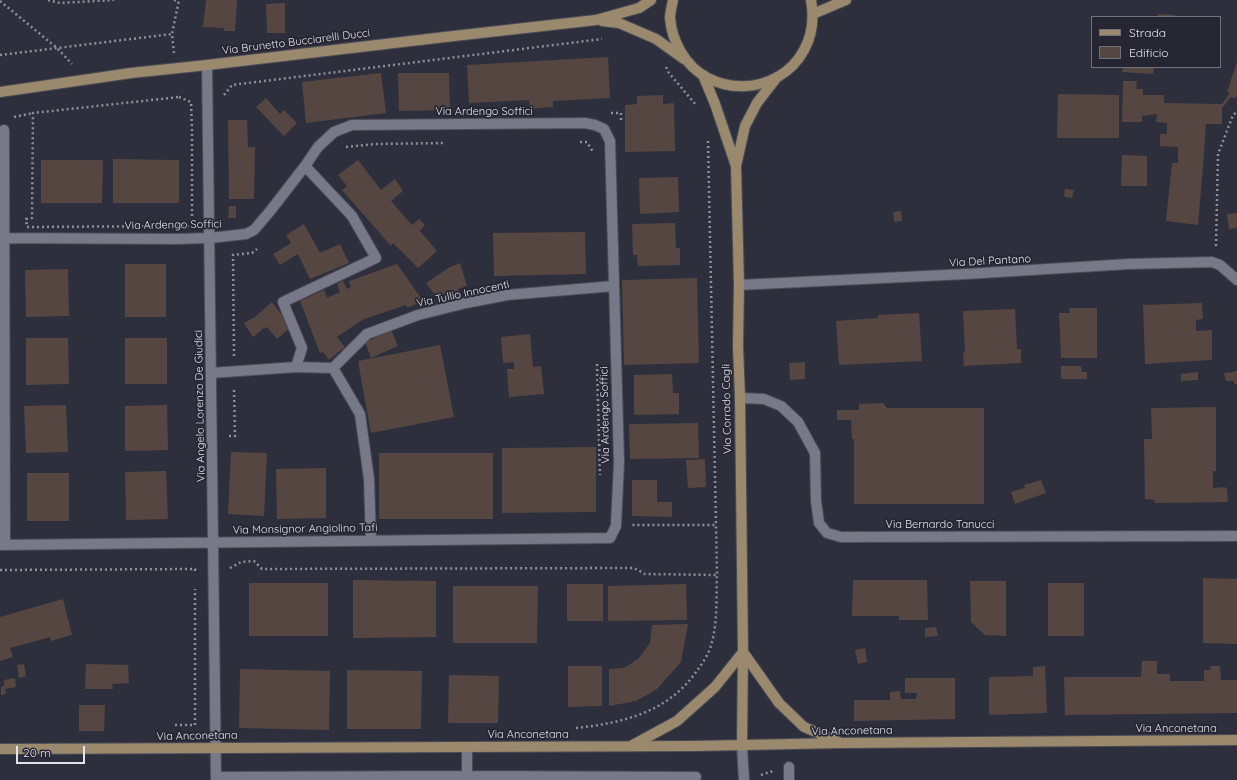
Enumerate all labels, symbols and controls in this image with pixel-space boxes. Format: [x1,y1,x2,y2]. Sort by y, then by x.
legend [1091,16,1221,68]
text: Strada [1129,25,1166,40]
street label: Via Brunetto Bucciarelli Ducci [221,26,371,58]
text: Edificio [1129,45,1169,60]
street label: Via Ardengo Soffici [435,105,533,119]
street label: Via Ardengo Soffici [124,218,222,232]
street label: Via Del Pantano [949,252,1031,270]
street label: Via Tullio Innocenti [415,278,511,310]
street label: Via Angelo Lorenzo De Giudici [192,330,208,482]
street label: Via Corrado Cagli [720,364,734,454]
street label: Via Ardengo Soffici [598,366,612,464]
street label: Via Bernardo Tanucci [886,518,994,532]
street label: Via Monsignor Angiolino Tafi [232,521,378,537]
street label: Via Anconetana [1135,722,1217,736]
street label: Via Anconetana [811,724,893,738]
street label: Via Anconetana [487,728,569,742]
street label: Via Anconetana [156,729,238,743]
scale bar [18,738,87,764]
text: 20 m [23,745,51,760]

